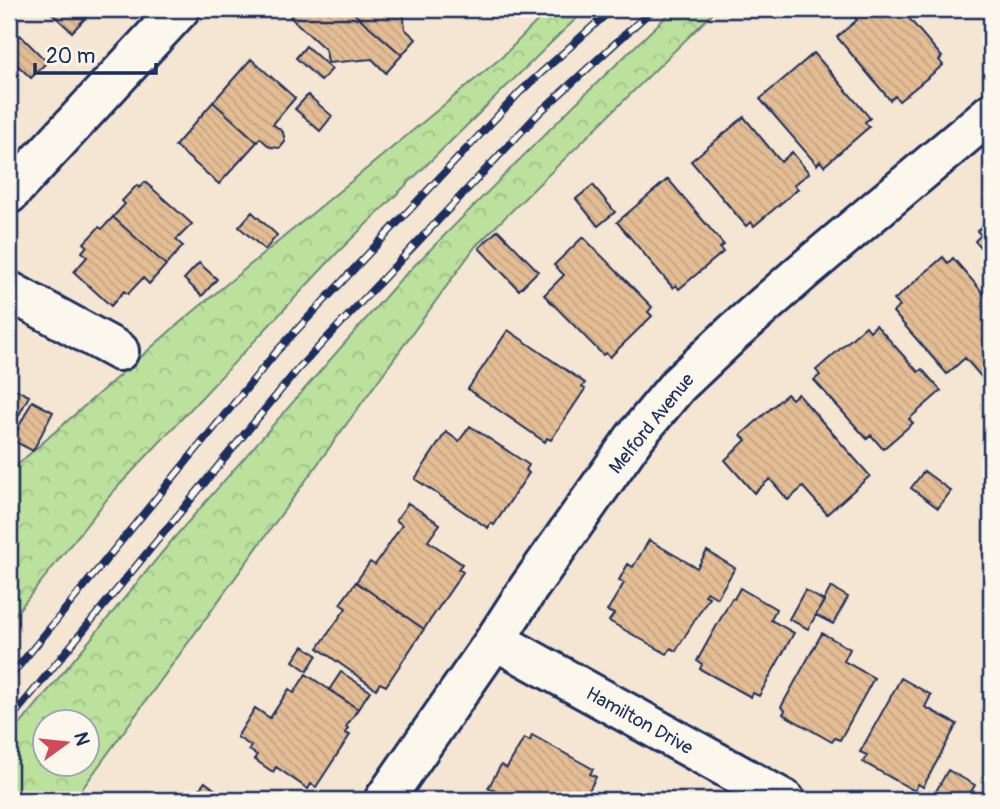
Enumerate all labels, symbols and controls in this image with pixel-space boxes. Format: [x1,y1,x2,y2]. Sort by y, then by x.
scale bar [35,32,156,76]
text: 20 m [46,43,95,70]
street label: Melford Avenue [604,368,700,479]
street label: Hamilton Drive [582,682,698,760]
north arrow [32,708,102,778]
text: N [68,730,95,748]

